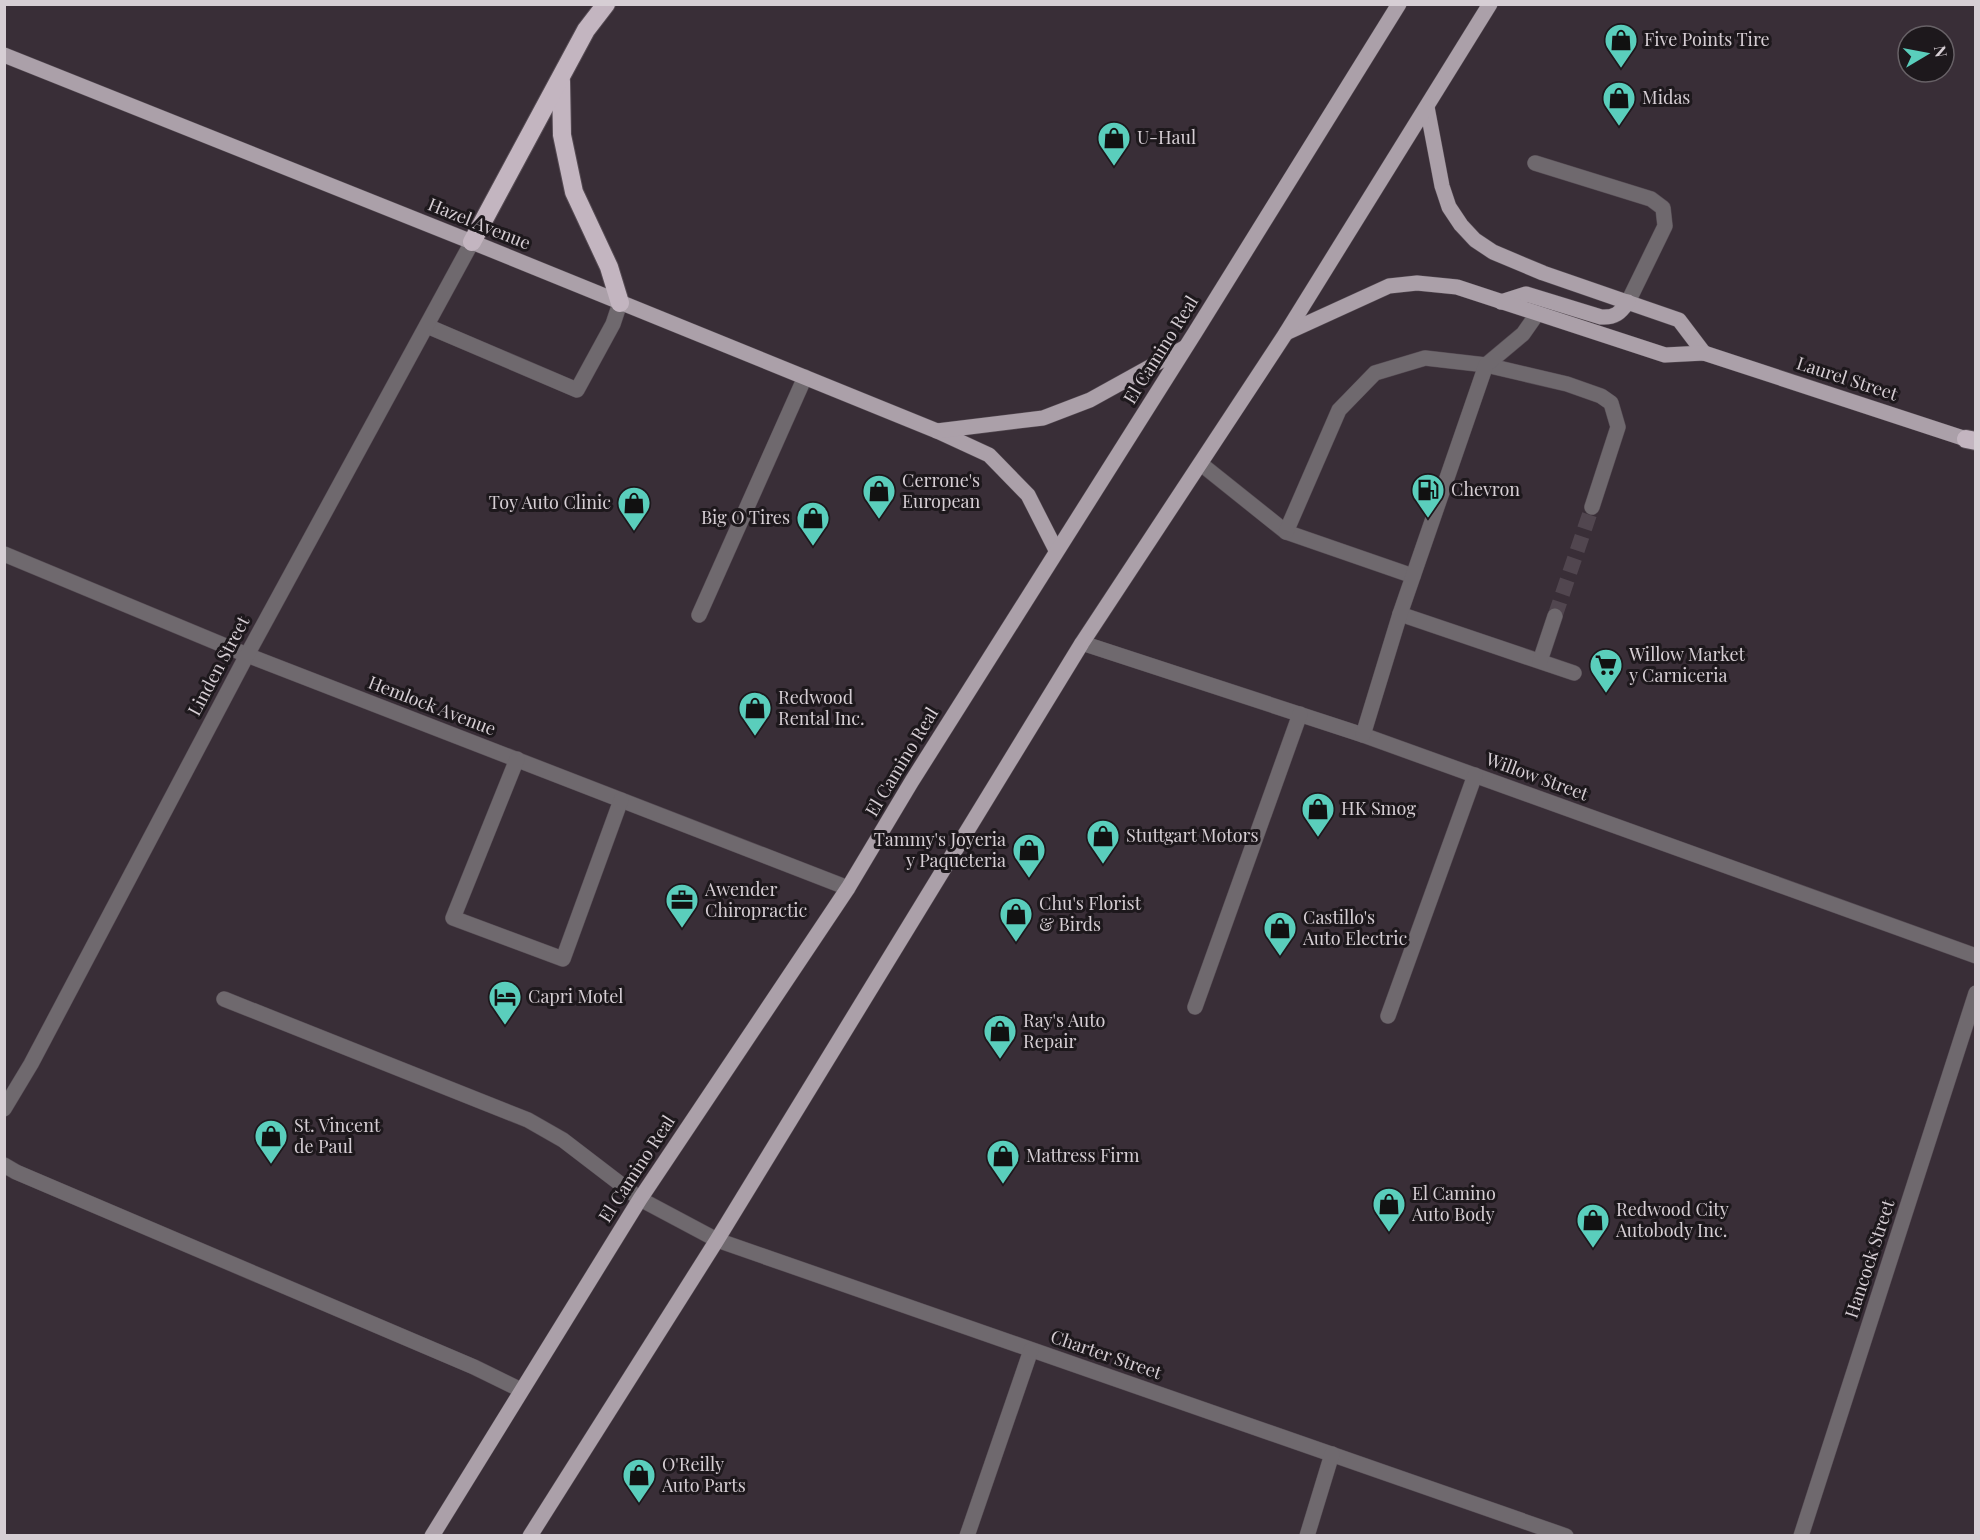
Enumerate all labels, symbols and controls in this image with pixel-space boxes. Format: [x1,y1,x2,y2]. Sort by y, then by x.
shop icon: Five Points Tire [1603,22,1639,69]
north arrow [1896,24,1956,84]
place label: Five Points Tire [1644,27,1770,51]
text: N [1930,44,1953,59]
shop icon: Midas [1601,80,1637,127]
place label: Midas [1642,85,1690,109]
shop icon: U-Haul [1096,120,1132,167]
place label: U-Haul [1137,125,1196,149]
street label: Hazel Avenue [425,192,534,255]
street label: El Camino Real [1117,291,1203,408]
street label: Laurel Street [1794,350,1901,406]
place label: Cerrone's European [902,468,980,513]
fuel station icon: Chevron [1410,472,1446,519]
shop icon: Cerrone's European [861,473,897,520]
place label: Chevron [1451,477,1520,501]
shop icon: Toy Auto Clinic [616,485,652,532]
place label: Toy Auto Clinic [489,490,611,514]
shop icon: Big O Tires [795,500,831,547]
place label: Big O Tires [701,505,790,529]
street label: Linden Street [182,611,255,720]
place label: Willow Market y Carniceria [1628,642,1746,687]
supermarket icon: Willow Market y Carniceria [1588,647,1624,694]
street label: Hemlock Avenue [365,670,500,740]
place label: Redwood Rental Inc. [778,685,865,730]
shop icon: Redwood Rental Inc. [737,690,773,737]
street label: El Camino Real [859,703,943,820]
street label: Willow Street [1482,746,1592,806]
shop icon: HK Smog [1300,791,1336,838]
place label: HK Smog [1341,796,1416,820]
shop icon: Stuttgart Motors [1085,818,1121,865]
place label: Stuttgart Motors [1126,823,1259,847]
place label: Tammy's Joyeria y Paqueteria [874,827,1006,872]
shop icon: Tammy's Joyeria y Paqueteria [1011,832,1047,879]
place label: Awender Chiropractic [704,877,808,922]
office icon: Awender Chiropractic [664,882,700,929]
place label: Chu's Florist & Birds [1039,891,1142,936]
shop icon: Chu's Florist & Birds [998,896,1034,943]
place label: Castillo's Auto Electric [1302,905,1407,950]
shop icon: Castillo's Auto Electric [1262,910,1298,957]
hotel icon: Capri Motel [487,979,523,1026]
place label: Capri Motel [528,984,623,1008]
place label: Ray's Auto Repair [1023,1008,1106,1053]
shop icon: Ray's Auto Repair [982,1013,1018,1060]
street label: El Camino Real [593,1110,680,1227]
place label: St. Vincent de Paul [294,1113,381,1158]
shop icon: St. Vincent de Paul [253,1118,289,1165]
shop icon: Mattress Firm [985,1138,1021,1185]
place label: Mattress Firm [1026,1143,1139,1167]
place label: El Camino Auto Body [1411,1181,1496,1226]
shop icon: El Camino Auto Body [1371,1186,1407,1233]
street label: Hancock Street [1839,1196,1900,1321]
place label: Redwood City Autobody Inc. [1615,1197,1729,1242]
shop icon: Redwood City Autobody Inc. [1575,1202,1611,1249]
street label: Charter Street [1048,1324,1166,1384]
place label: O'Reilly Auto Parts [661,1452,746,1497]
shop icon: O'Reilly Auto Parts [621,1457,657,1504]

